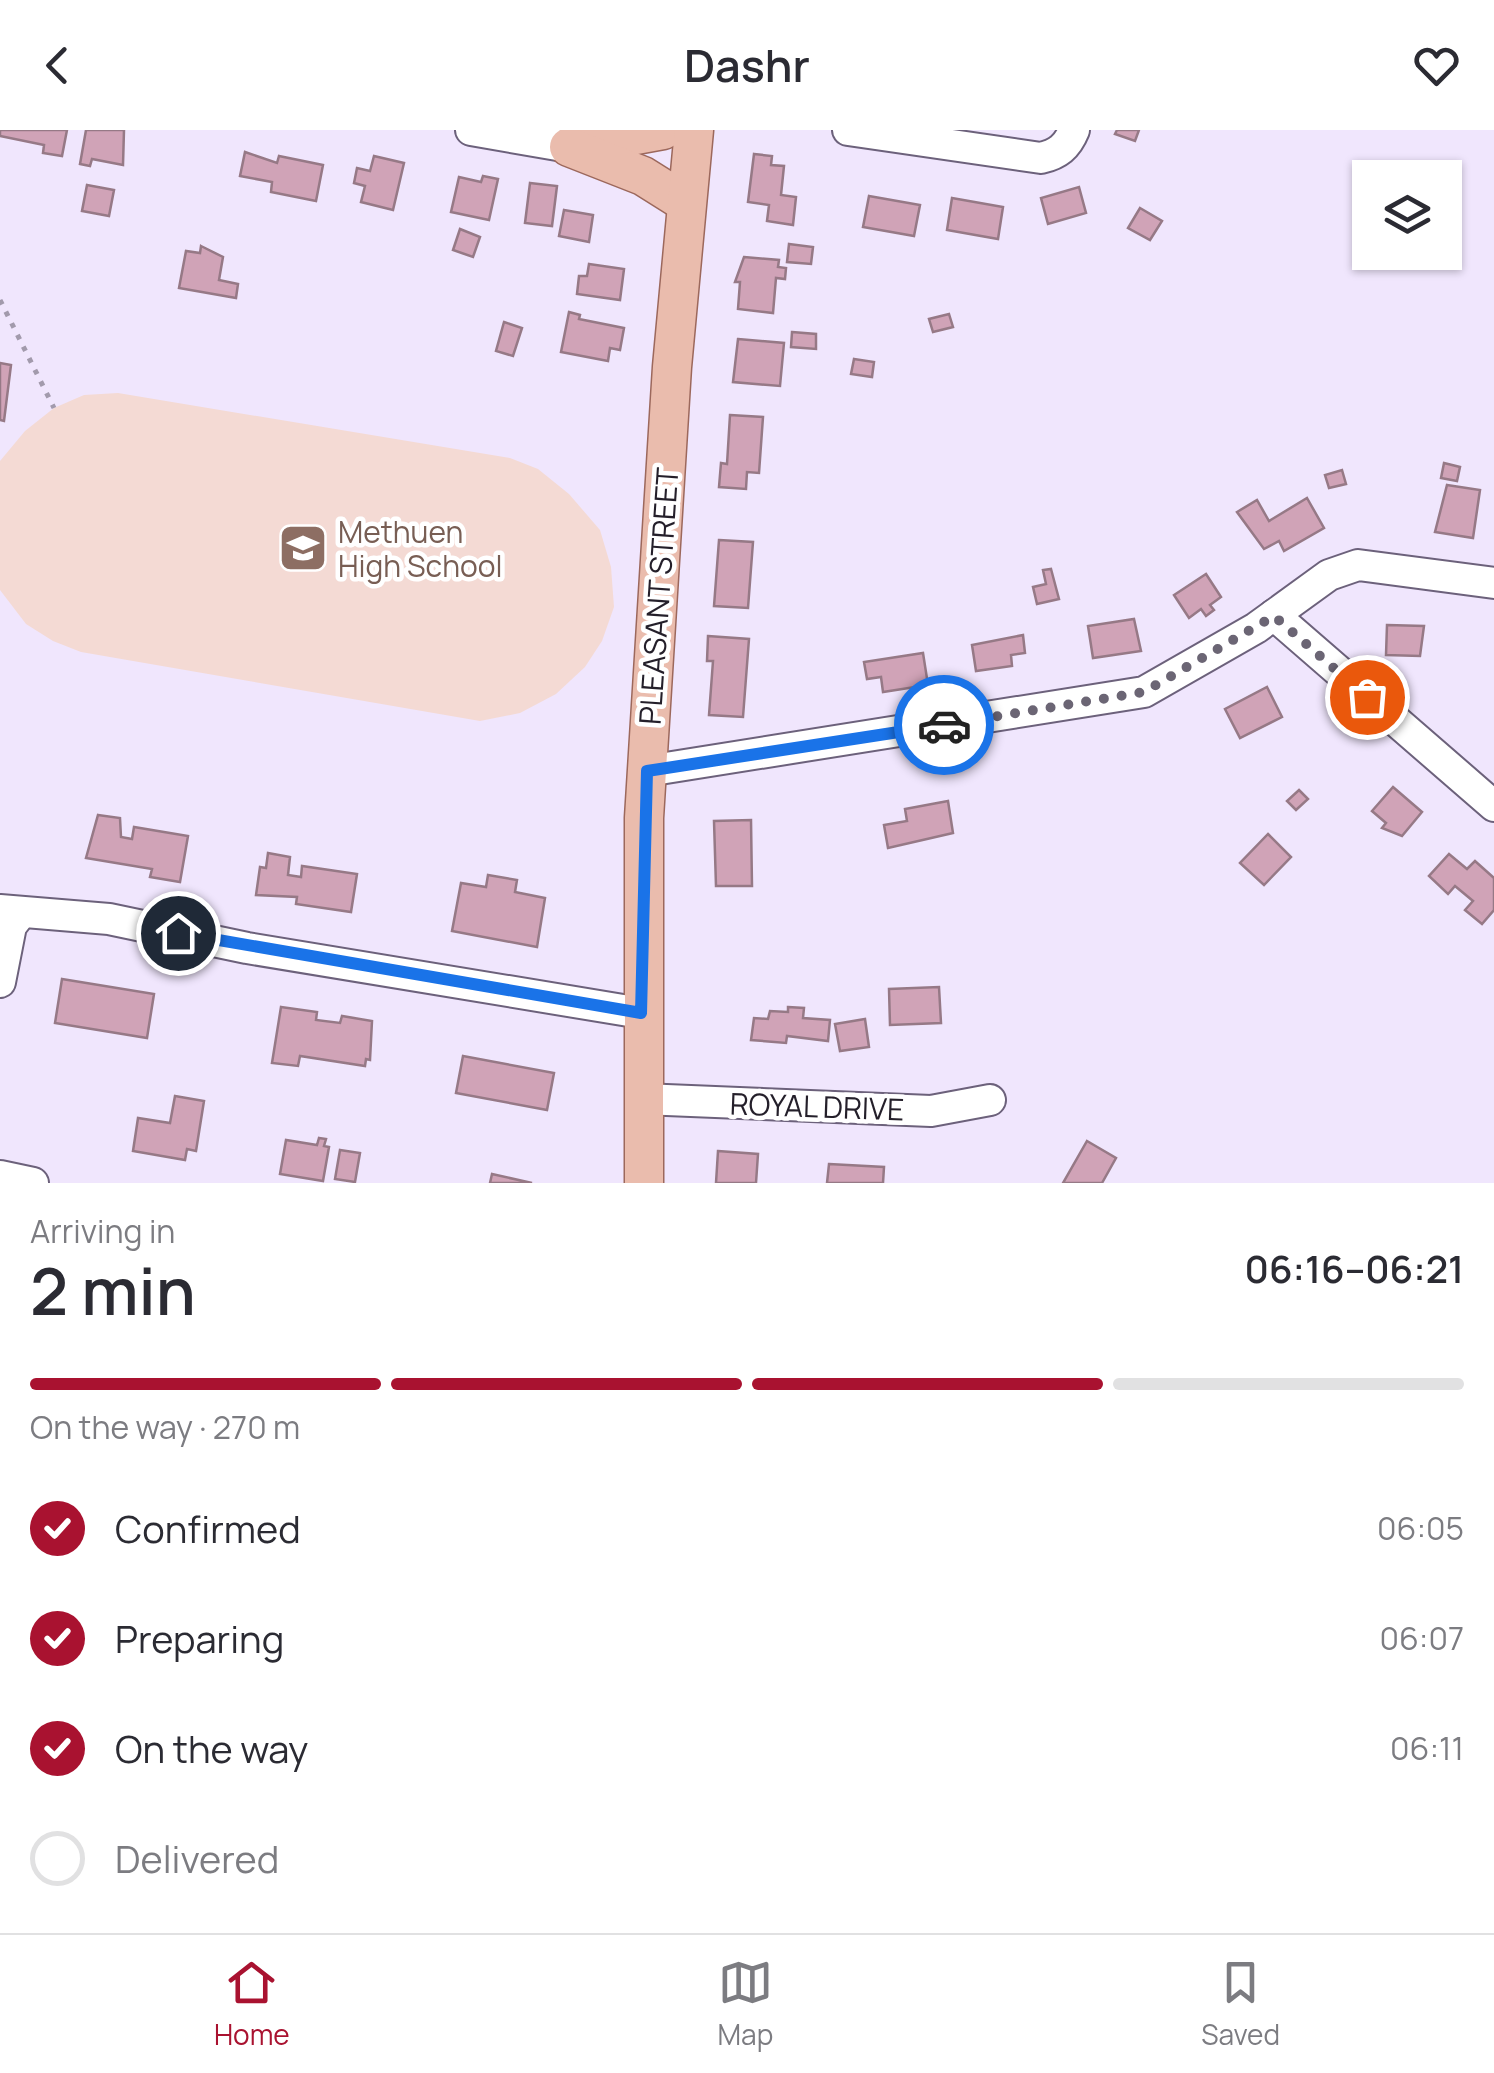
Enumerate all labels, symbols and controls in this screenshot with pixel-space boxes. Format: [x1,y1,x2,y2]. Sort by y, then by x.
text: Dashr [684,34,810,96]
icon: back [30,38,85,93]
icon: heart [1409,38,1464,93]
map controls [1352,160,1462,270]
button: layers [1352,160,1462,270]
street label: PLEASANT STREET [629,466,687,726]
place label: Methuen High School [338,511,503,586]
school or university icon: Methuen High School [277,522,329,574]
pin [1325,655,1410,740]
icon: bag [1340,670,1395,725]
courier [894,675,994,775]
icon: car [917,698,972,753]
pin [136,891,221,976]
icon: home [151,906,206,961]
street label: ROYAL DRIVE [729,1082,905,1130]
text: Arriving in [30,1209,175,1253]
text: 06:16–06:21 [1245,1242,1464,1294]
text: 2 min [30,1246,196,1335]
text: On the way · 270 m [30,1405,300,1449]
icon: check [30,1501,85,1556]
text: Confirmed [115,1502,301,1554]
text: 06:05 [1377,1506,1464,1550]
icon: check [30,1611,85,1666]
text: Preparing [115,1612,284,1664]
text: 06:07 [1379,1616,1464,1660]
icon: check [30,1721,85,1776]
text: On the way [115,1722,308,1774]
text: 06:11 [1390,1726,1464,1770]
text: Delivered [115,1832,279,1884]
tab: Home [214,1955,290,2053]
tab: Map [718,1955,773,2053]
tab: Saved [1201,1955,1280,2053]

